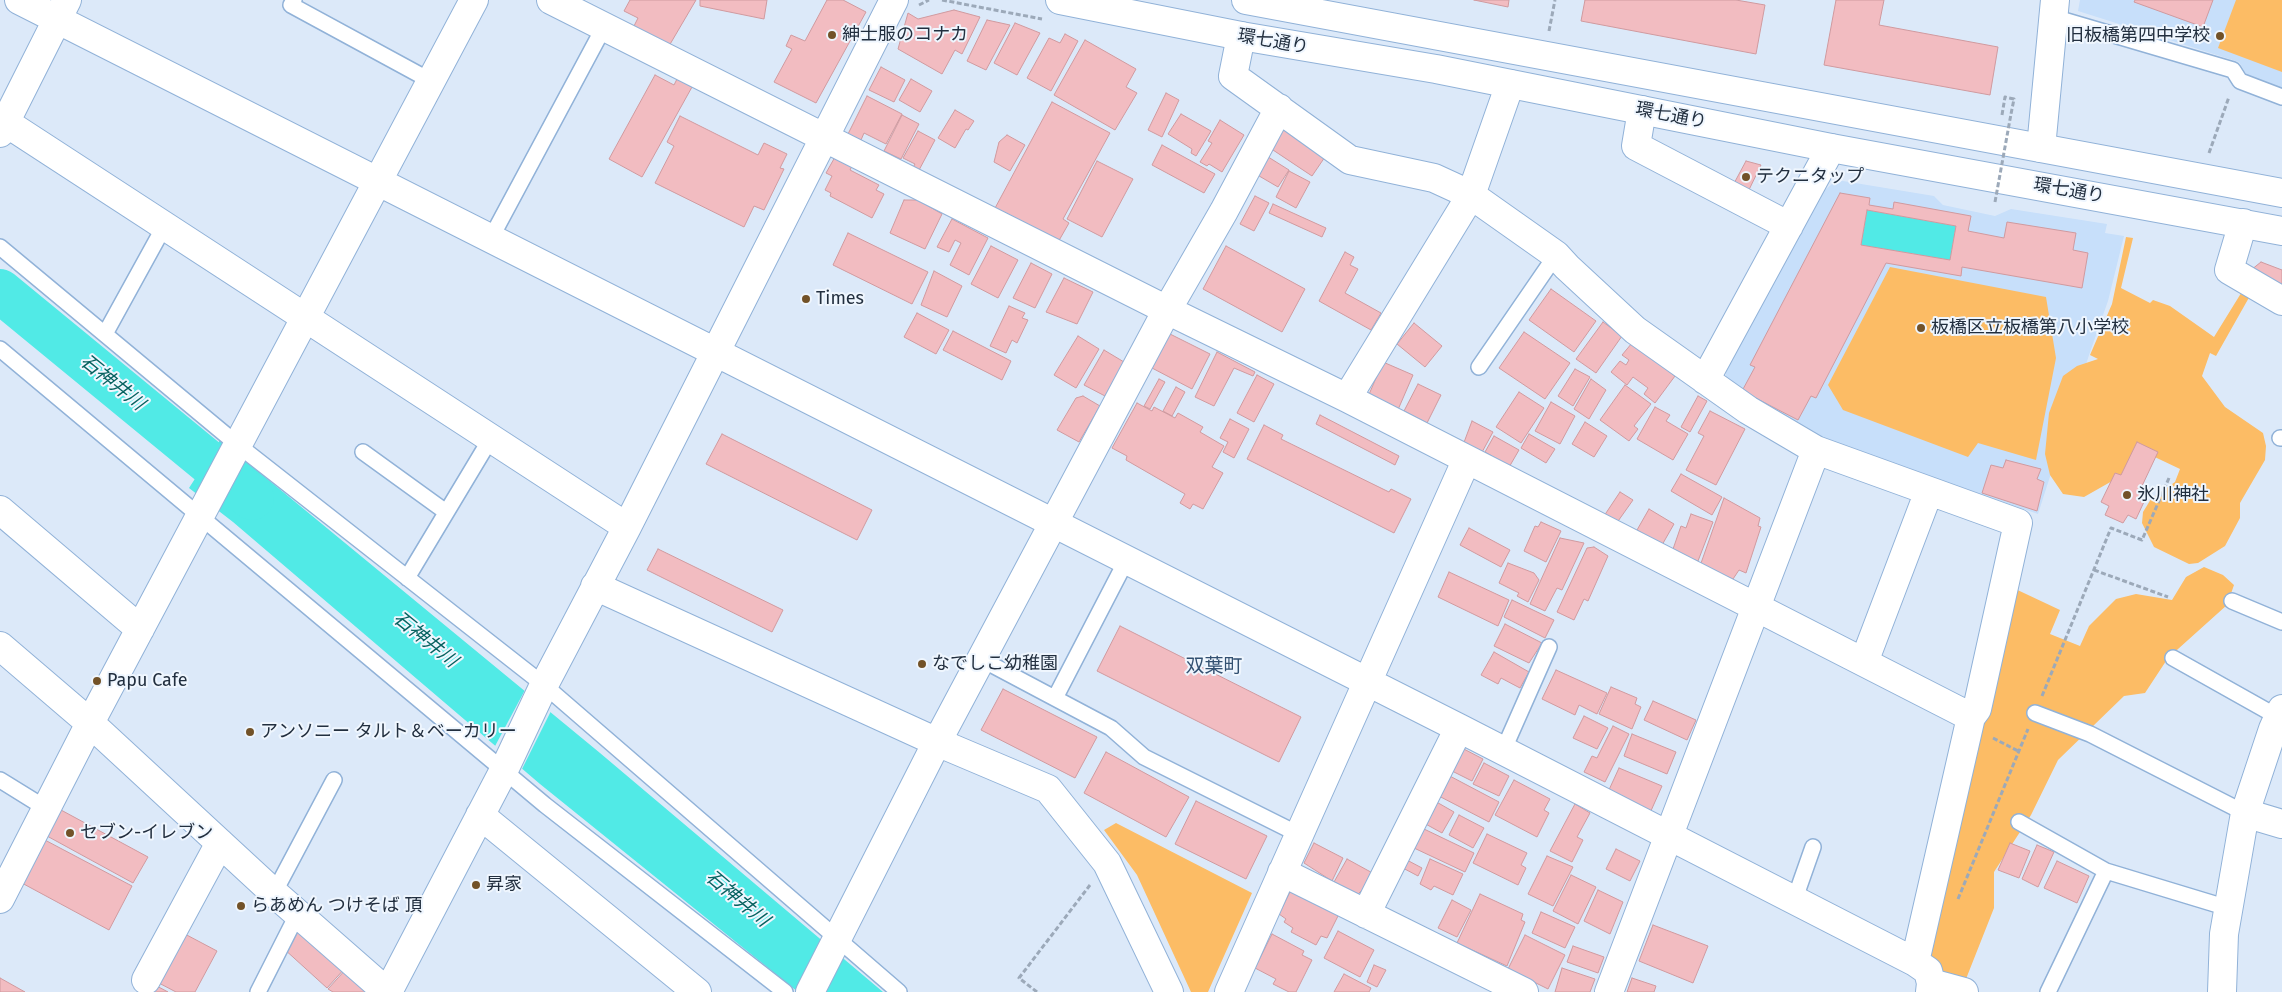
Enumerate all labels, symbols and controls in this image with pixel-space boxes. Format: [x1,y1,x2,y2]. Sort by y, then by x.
place label: 紳士服のコナカ [842,24,968,46]
street label: 環七通り [1236,25,1310,59]
place label: 旧板橋第四中学校 [2066,25,2210,47]
marker: 紳士服のコナカ [826,29,838,41]
marker: 旧板橋第四中学校 [2214,30,2226,42]
street label: 環七通り [1634,99,1708,133]
place label: テクニタップ [1756,166,1864,188]
marker: テクニタップ [1740,171,1752,183]
street label: 環七通り [2032,174,2106,208]
place label: Times [816,288,864,310]
marker: Times [800,293,812,305]
place label: 板橋区立板橋第八小学校 [1931,317,2129,339]
marker: 板橋区立板橋第八小学校 [1915,322,1927,334]
water label: 石神井川 [75,350,149,416]
place label: 氷川神社 [2137,484,2209,506]
marker: 氷川神社 [2121,489,2133,501]
water label: 石神井川 [388,607,462,673]
place label: なでしこ幼稚園 [932,653,1058,675]
district label: 双葉町 [1186,656,1242,678]
marker: なでしこ幼稚園 [916,658,928,670]
place label: Papu Cafe [107,670,188,692]
marker: Papu Cafe [91,675,103,687]
place label: アンソニー タルト＆ベーカリー [260,721,517,743]
marker: アンソニー タルト＆ベーカリー [244,726,256,738]
place label: セブン-イレブン [80,822,213,844]
marker: セブン-イレブン [64,827,76,839]
water label: 石神井川 [701,866,773,932]
place label: 昇家 [486,874,522,896]
marker: 昇家 [470,879,482,891]
place label: らあめん つけそば 頂 [251,895,423,917]
marker: らあめん つけそば 頂 [235,900,247,912]

